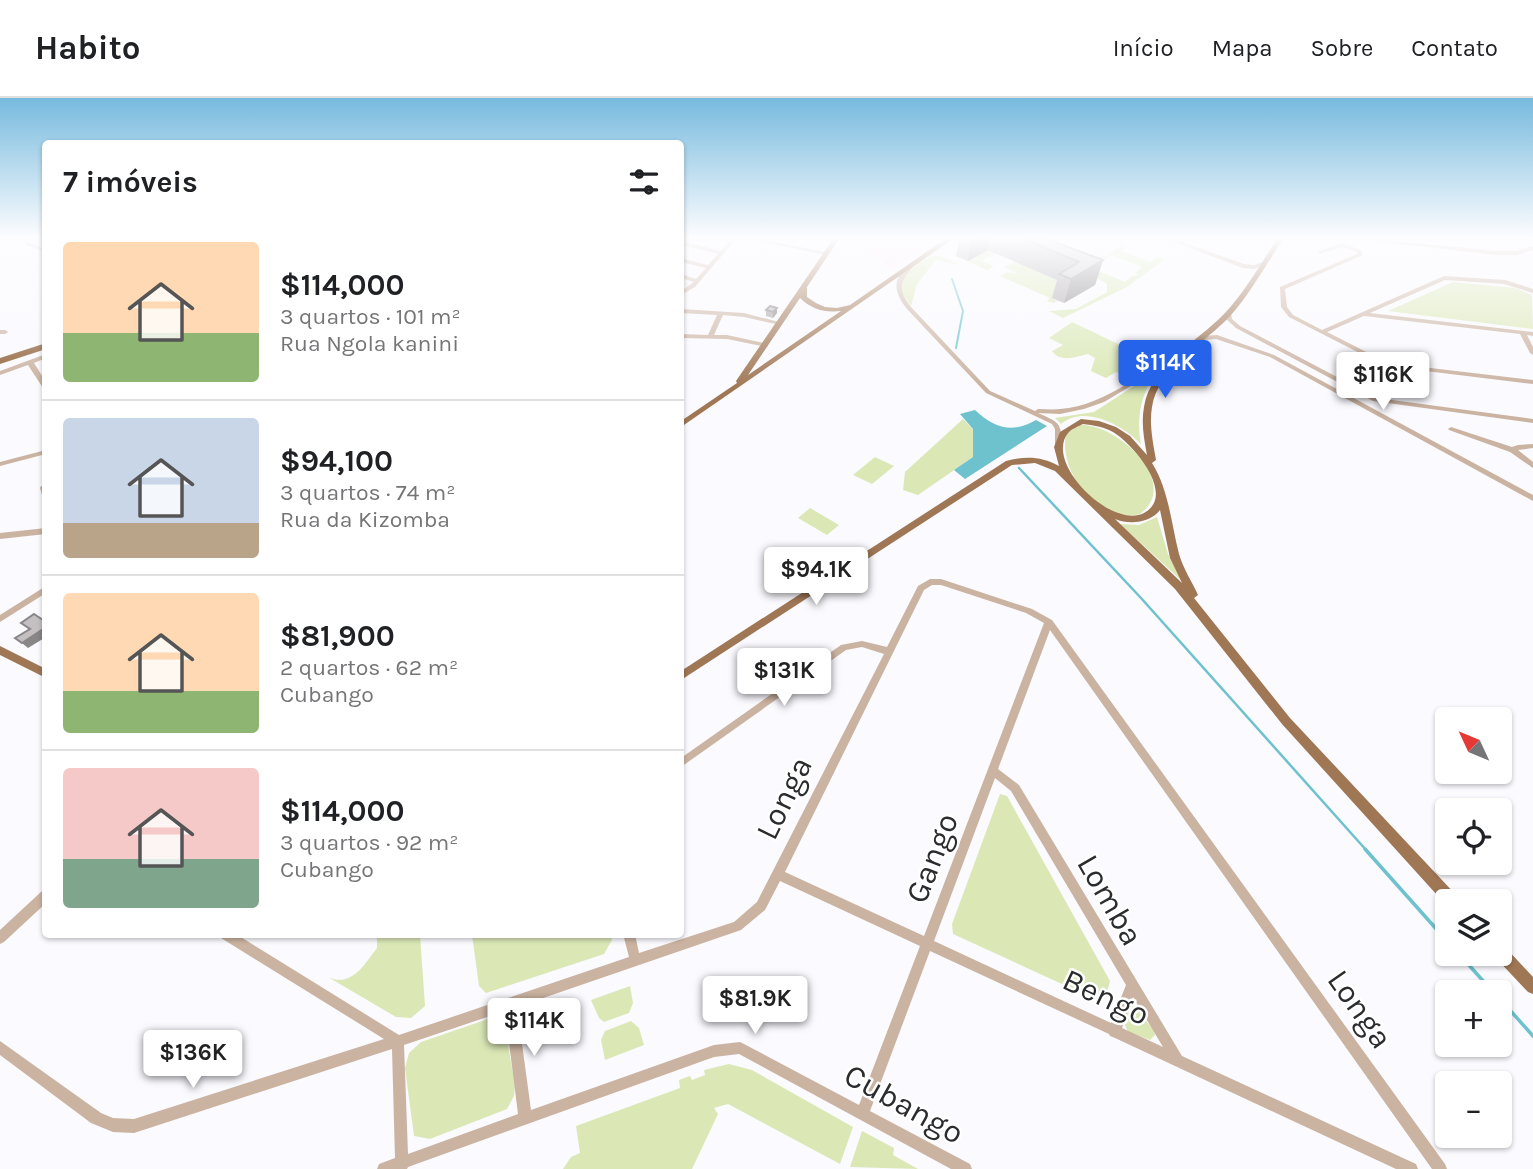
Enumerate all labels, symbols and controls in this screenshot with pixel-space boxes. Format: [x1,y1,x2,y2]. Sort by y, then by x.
text: Habito [35,29,140,67]
text: Início [1113,34,1174,62]
text: Mapa [1212,34,1272,62]
text: Sobre [1310,34,1373,62]
text: Contato [1411,34,1498,62]
icon: filters [625,163,663,201]
text: 7 imóveis [63,164,198,200]
text: $114,000 [280,267,404,303]
icon: home [119,270,203,354]
text: 3 quartos · 101 m² [280,303,461,330]
text: Rua Ngola kanini [280,330,459,357]
pin: $114K [1116,341,1214,400]
text: $114K [1135,349,1195,376]
pin: $116K [1334,352,1432,412]
text: $116K [1352,361,1414,388]
text: $94,100 [280,443,393,479]
icon: home [119,446,203,530]
text: 3 quartos · 74 m² [280,479,456,506]
text: Rua da Kizomba [280,506,450,533]
pin: $94.1K [759,547,873,607]
text: $94.1K [780,556,852,583]
text: $81,900 [280,618,395,654]
icon: home [119,621,203,705]
pin: $131K [735,648,833,708]
text: 2 quartos · 62 m² [280,654,458,681]
text: $131K [753,657,815,684]
text: Cubango [280,681,374,708]
north arrow [1435,707,1512,784]
map controls [1435,707,1512,1148]
street label: Longa [748,751,820,845]
text: $114,000 [280,793,404,829]
icon: home [119,796,203,880]
button: locate [1435,798,1512,875]
street label: Gango [898,808,966,908]
text: 3 quartos · 92 m² [280,829,459,856]
street label: Lomba [1069,848,1151,952]
text: Cubango [280,856,374,883]
button: layers [1435,889,1512,966]
street label: Bengo [1057,961,1155,1033]
street label: Longa [1320,963,1400,1055]
pin: $81.9K [698,976,812,1036]
button: + [1435,980,1512,1057]
text: $81.9K [719,985,791,1012]
pin: $114K [485,998,583,1058]
text: $114K [504,1007,564,1034]
pin: $136K [144,1030,242,1090]
text: $136K [159,1039,227,1066]
street label: Cubango [838,1056,970,1152]
button: − [1435,1071,1512,1148]

